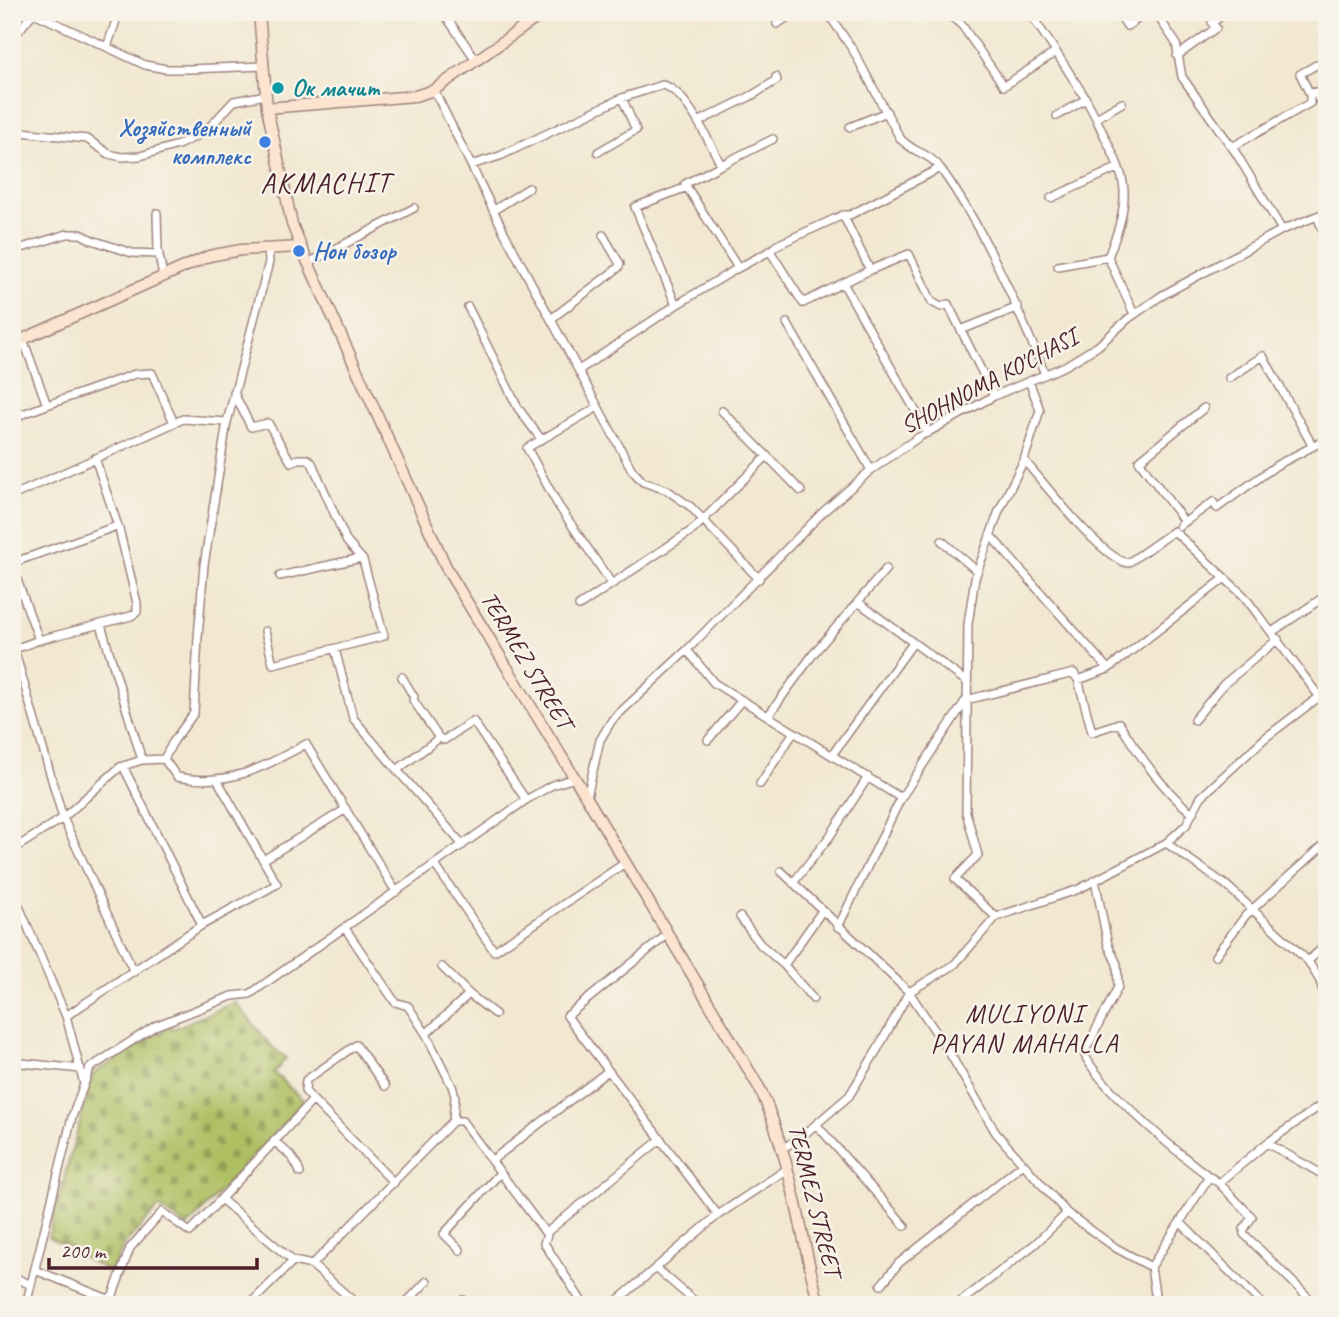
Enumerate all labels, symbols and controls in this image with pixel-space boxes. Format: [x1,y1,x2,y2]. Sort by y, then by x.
place label: Ок мачит [292,73,381,103]
marker: Ок мачит [270,80,286,96]
place label: Хозяйственный комплекс [119,113,253,171]
marker: Хозяйственный комплекс [257,134,273,150]
district label: AKMACHIT [260,165,396,200]
place label: Нон бозор [313,236,398,266]
marker: Нон бозор [291,243,307,259]
street label: SHOHNOMA KO'CHASI [895,319,1087,440]
street label: TERMEZ STREET [474,586,583,739]
district label: MULIYONI PAYAN MAHALLA [931,997,1119,1060]
street label: TERMEZ STREET [782,1121,850,1285]
scale bar [49,1226,257,1270]
text: 200 m [60,1238,107,1264]

